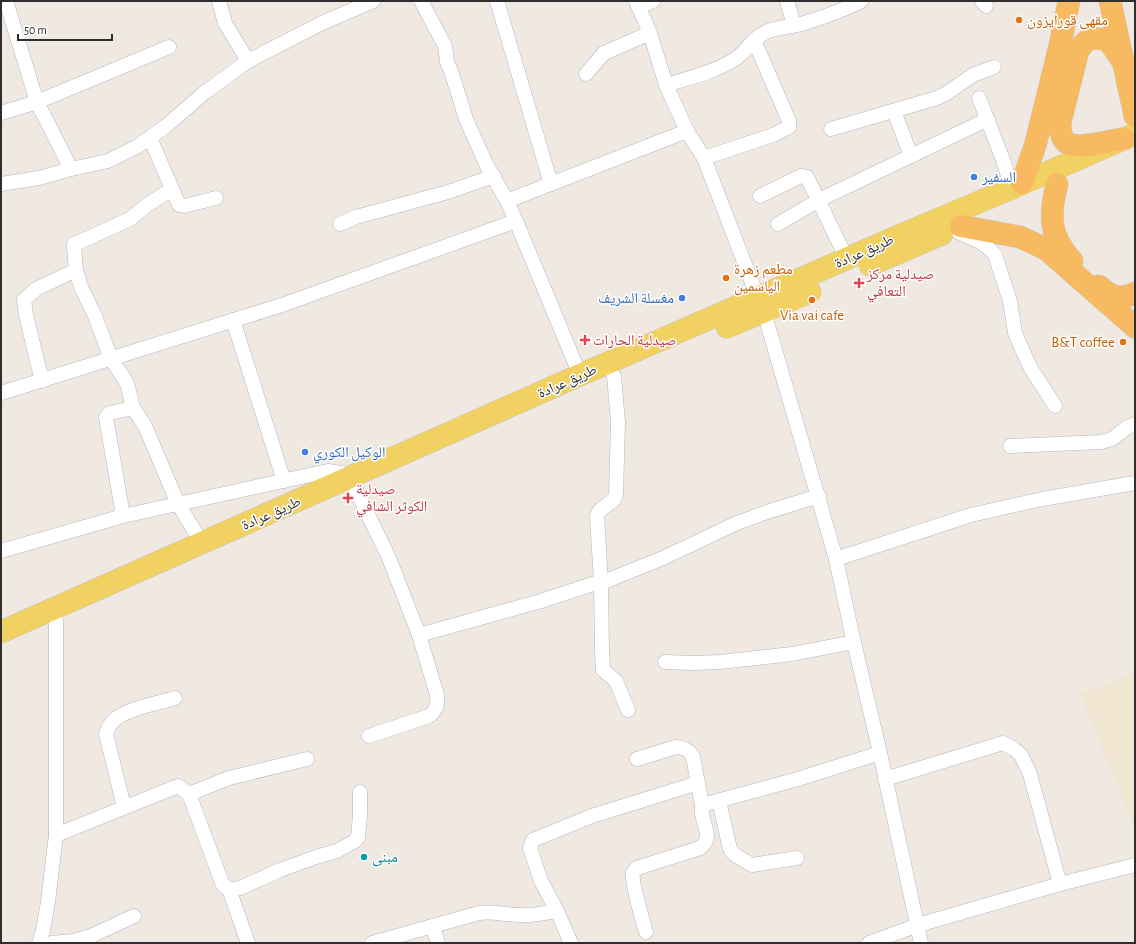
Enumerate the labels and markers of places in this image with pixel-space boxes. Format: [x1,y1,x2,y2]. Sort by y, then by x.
place label: مقهى قورايزون [1027,13,1108,30]
marker: مقهى قورايزون [1014,15,1024,25]
place label: السفير [981,170,1016,186]
marker: السفير [969,172,979,182]
place label: مطعم زهرة الياسمين [734,262,793,296]
place label: صيدلية مركز التعافي [866,267,934,303]
marker: مطعم زهرة الياسمين [721,273,731,283]
marker: صيدلية مركز التعافي [854,278,864,288]
place label: مغسلة الشريف [598,291,674,307]
marker: مغسلة الشريف [677,293,687,303]
marker: Via vai cafe [807,295,817,305]
place label: Via vai cafe [780,308,844,323]
place label: صيدلية الحارات [593,333,677,349]
marker: صيدلية الحارات [580,335,590,345]
place label: B&T coffee [1051,335,1115,350]
marker: B&T coffee [1118,337,1128,347]
place label: الوكيل الكوري [313,445,385,464]
marker: الوكيل الكوري [300,447,310,457]
place label: صيدلية الكوثر الشافي [356,482,427,518]
marker: صيدلية الكوثر الشافي [343,493,353,503]
place label: مبنى [372,850,398,867]
marker: مبنى [359,852,369,862]

